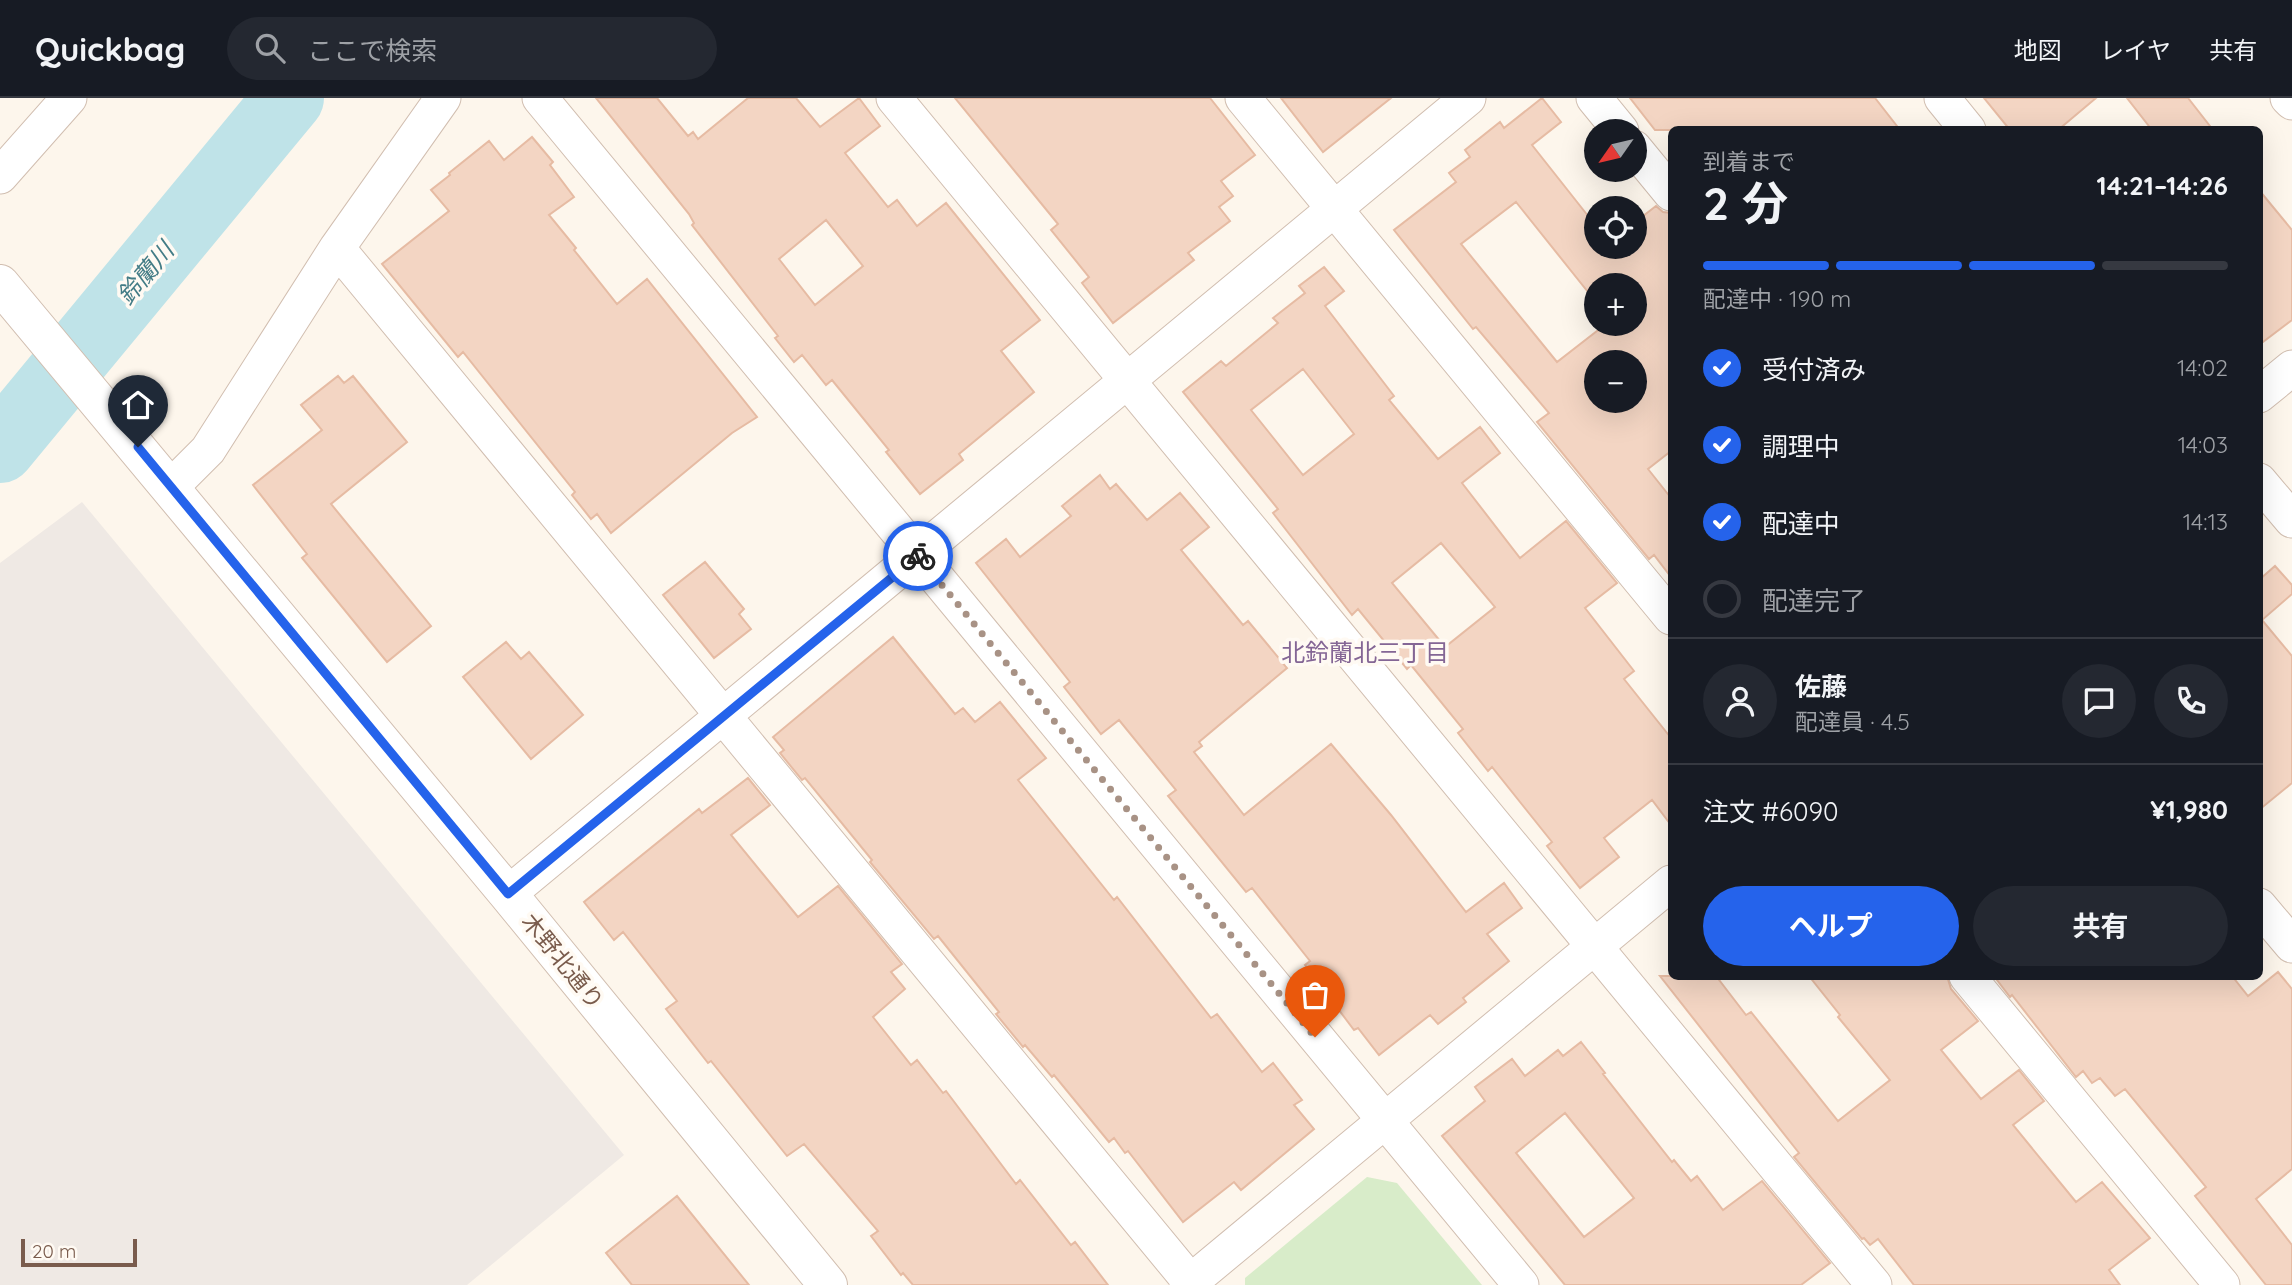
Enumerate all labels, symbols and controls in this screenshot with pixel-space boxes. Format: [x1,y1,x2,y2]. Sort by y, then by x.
search box [227,17,717,80]
text: Quickbag [35,28,185,69]
icon: search [251,29,289,67]
text: ここで検索 [307,34,437,67]
text: 地図 [2014,35,2062,65]
text: レイヤ [2100,35,2171,65]
text: 共有 [2209,35,2257,65]
north arrow [1584,119,1647,182]
map controls [1584,119,1647,413]
text: 到着まで [1703,147,1795,176]
text: 14:21–14:26 [2097,169,2228,202]
text: 2 分 [1703,174,1788,232]
button: locate [1584,196,1647,259]
water label: 鈴蘭川 [110,233,182,310]
button: + [1584,273,1647,336]
text: 配達中 · 190 m [1703,284,1851,313]
icon: check [1703,349,1741,387]
button: − [1584,350,1647,413]
text: 受付済み [1762,353,1866,386]
text: 14:02 [2177,353,2228,382]
pin [108,375,168,447]
icon: home [119,386,157,424]
icon: check [1703,426,1741,464]
text: 調理中 [1762,430,1840,463]
text: 14:03 [2178,430,2228,459]
icon: check [1703,503,1741,541]
text: 配達中 [1762,507,1840,540]
text: 14:13 [2183,507,2228,536]
courier [883,521,953,591]
icon: bike [899,537,937,575]
text: 配達完了 [1762,584,1866,617]
district label: 北鈴蘭北三丁目 [1281,637,1449,667]
button: person [1703,664,1777,738]
button: chat [2062,664,2136,738]
button: phone [2154,664,2228,738]
text: 佐藤 [1795,670,1847,703]
text: 配達員 · 4.5 [1795,707,1910,736]
text: ¥1,980 [2150,793,2228,826]
text: 注文 #6090 [1703,795,1839,828]
button: ヘルプ [1703,886,1959,966]
button: 共有 [1973,886,2228,966]
street label: 木野北通り [516,907,610,1015]
pin [1285,965,1345,1037]
icon: bag [1296,976,1334,1014]
scale bar [21,1236,136,1268]
text: 20 m [32,1239,76,1263]

